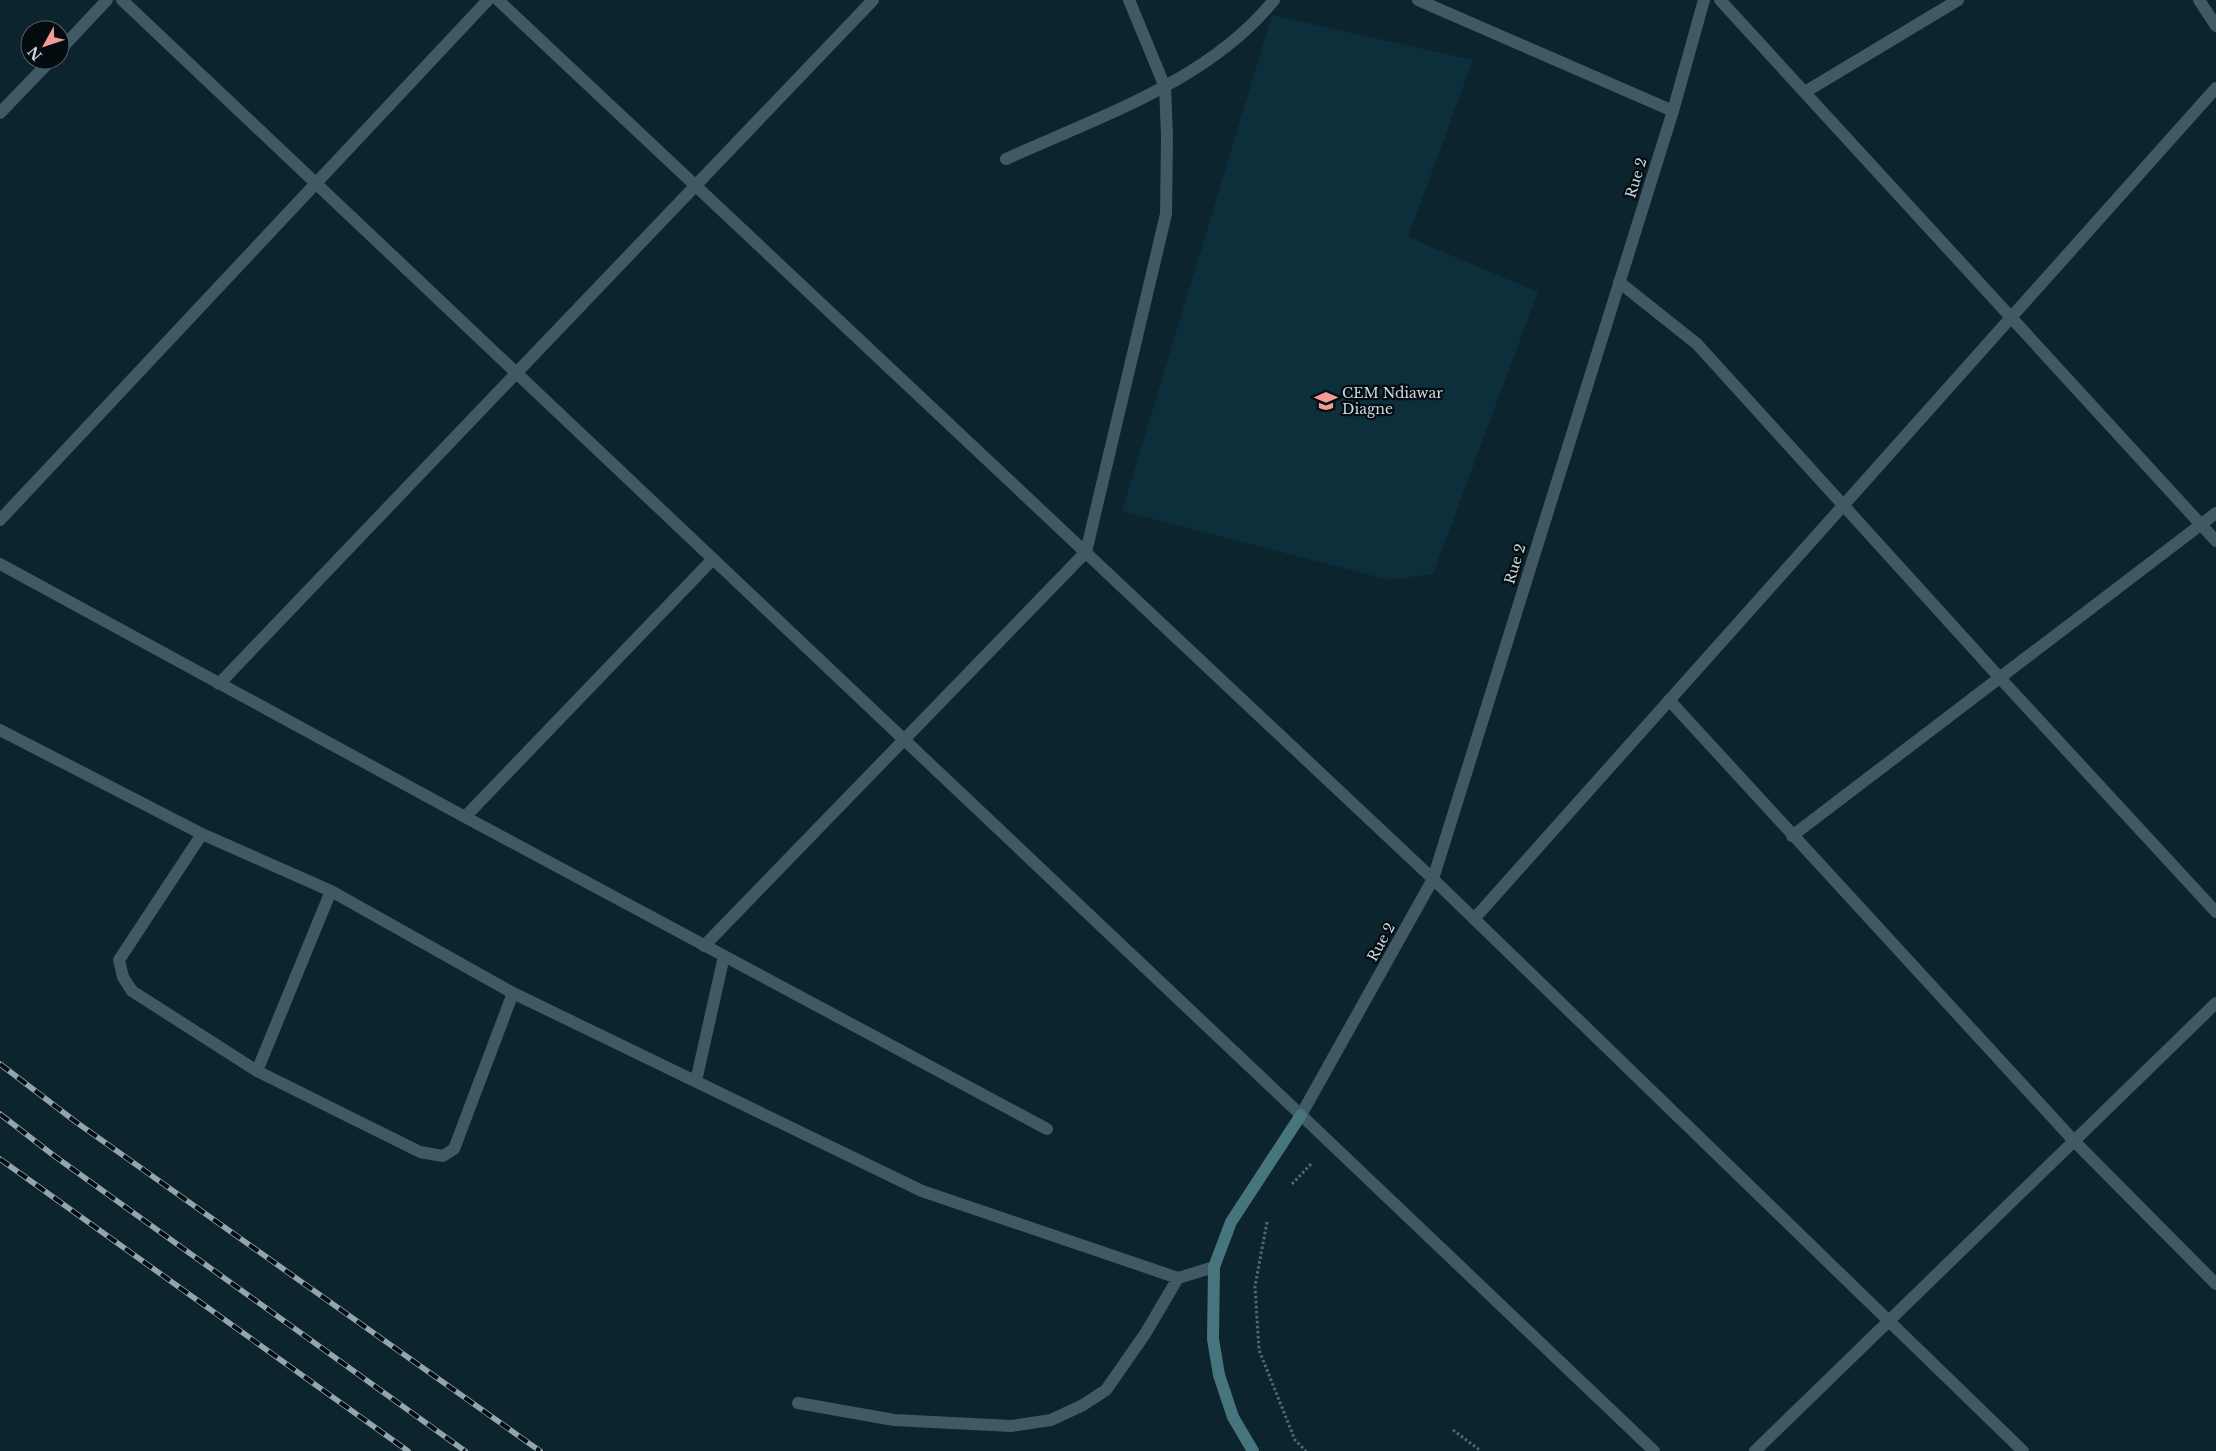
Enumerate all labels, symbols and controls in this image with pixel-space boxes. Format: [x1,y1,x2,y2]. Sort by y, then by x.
north arrow [20,20,70,70]
text: N [24,43,46,64]
street label: Rue 2 [1621,156,1651,200]
place label: CEM Ndiawar Diagne [1342,384,1443,418]
school or university icon: CEM Ndiawar Diagne [1313,388,1339,414]
street label: Rue 2 [1500,542,1530,586]
street label: Rue 2 [1363,920,1399,964]

